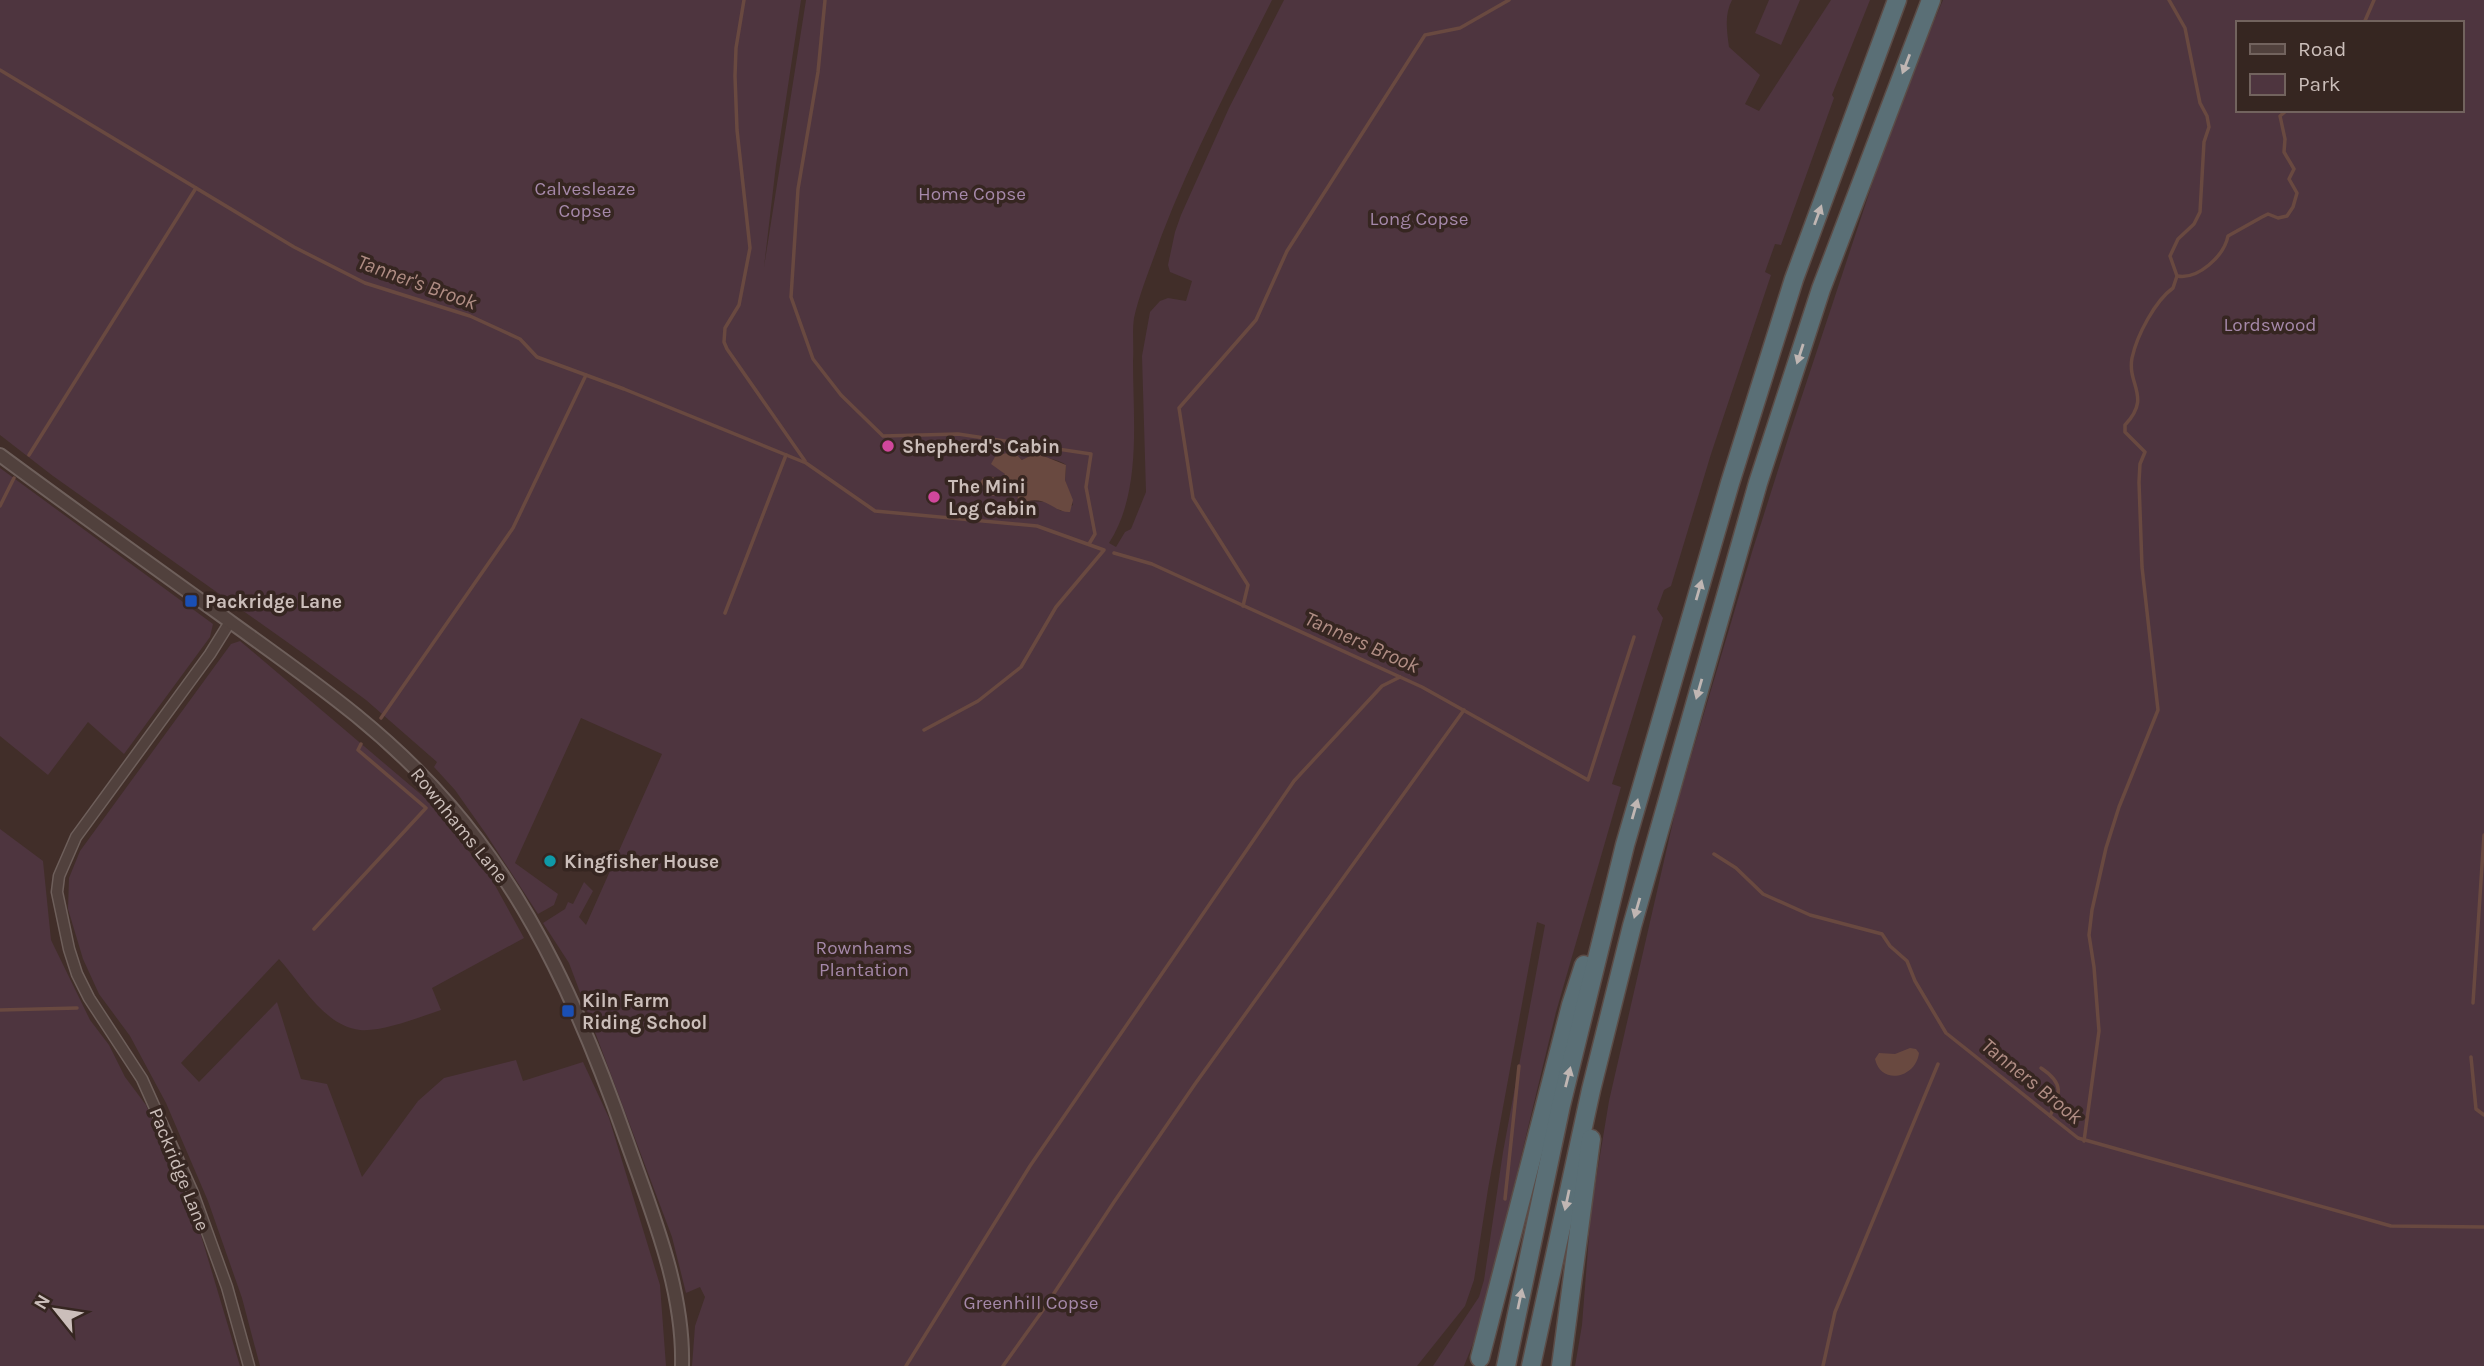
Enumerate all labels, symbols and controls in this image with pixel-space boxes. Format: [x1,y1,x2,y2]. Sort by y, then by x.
legend [2236,21,2463,112]
text: Road [2298,37,2346,61]
one-way arrow [1900,53,1911,74]
text: Park [2298,72,2341,96]
park label: Calvesleaze Copse [534,178,636,222]
park label: Home Copse [918,183,1026,205]
one-way arrow [1812,205,1823,226]
park label: Long Copse [1370,208,1468,230]
water label: Tanner's Brook [354,249,480,315]
park label: Lordswood [2223,314,2317,336]
one-way arrow [1794,343,1805,364]
place label: Shepherd's Cabin [902,436,1060,458]
marker: Shepherd's Cabin [880,438,896,454]
place label: The Mini Log Cabin [948,476,1037,520]
marker: The Mini Log Cabin [926,489,942,505]
one-way arrow [1694,579,1704,600]
place label: Packridge Lane [205,591,342,613]
marker: Packridge Lane [183,593,199,609]
water label: Tanners Brook [1301,606,1423,678]
one-way arrow [1693,678,1703,699]
street label: Rownhams Lane [406,764,512,888]
one-way arrow [1631,798,1641,819]
place label: Kingfisher House [564,851,719,873]
marker: Kingfisher House [542,853,558,869]
one-way arrow [1631,897,1642,919]
park label: Rownhams Plantation [816,937,912,981]
place label: Kiln Farm Riding School [582,990,707,1034]
marker: Kiln Farm Riding School [560,1003,576,1019]
water label: Tanners Brook [1977,1033,2088,1129]
one-way arrow [1563,1066,1574,1088]
street label: Packridge Lane [144,1105,214,1234]
one-way arrow [1562,1189,1573,1211]
north arrow [21,1275,91,1345]
one-way arrow [1515,1288,1526,1310]
text: N [29,1291,55,1313]
park label: Greenhill Copse [963,1292,1099,1314]

